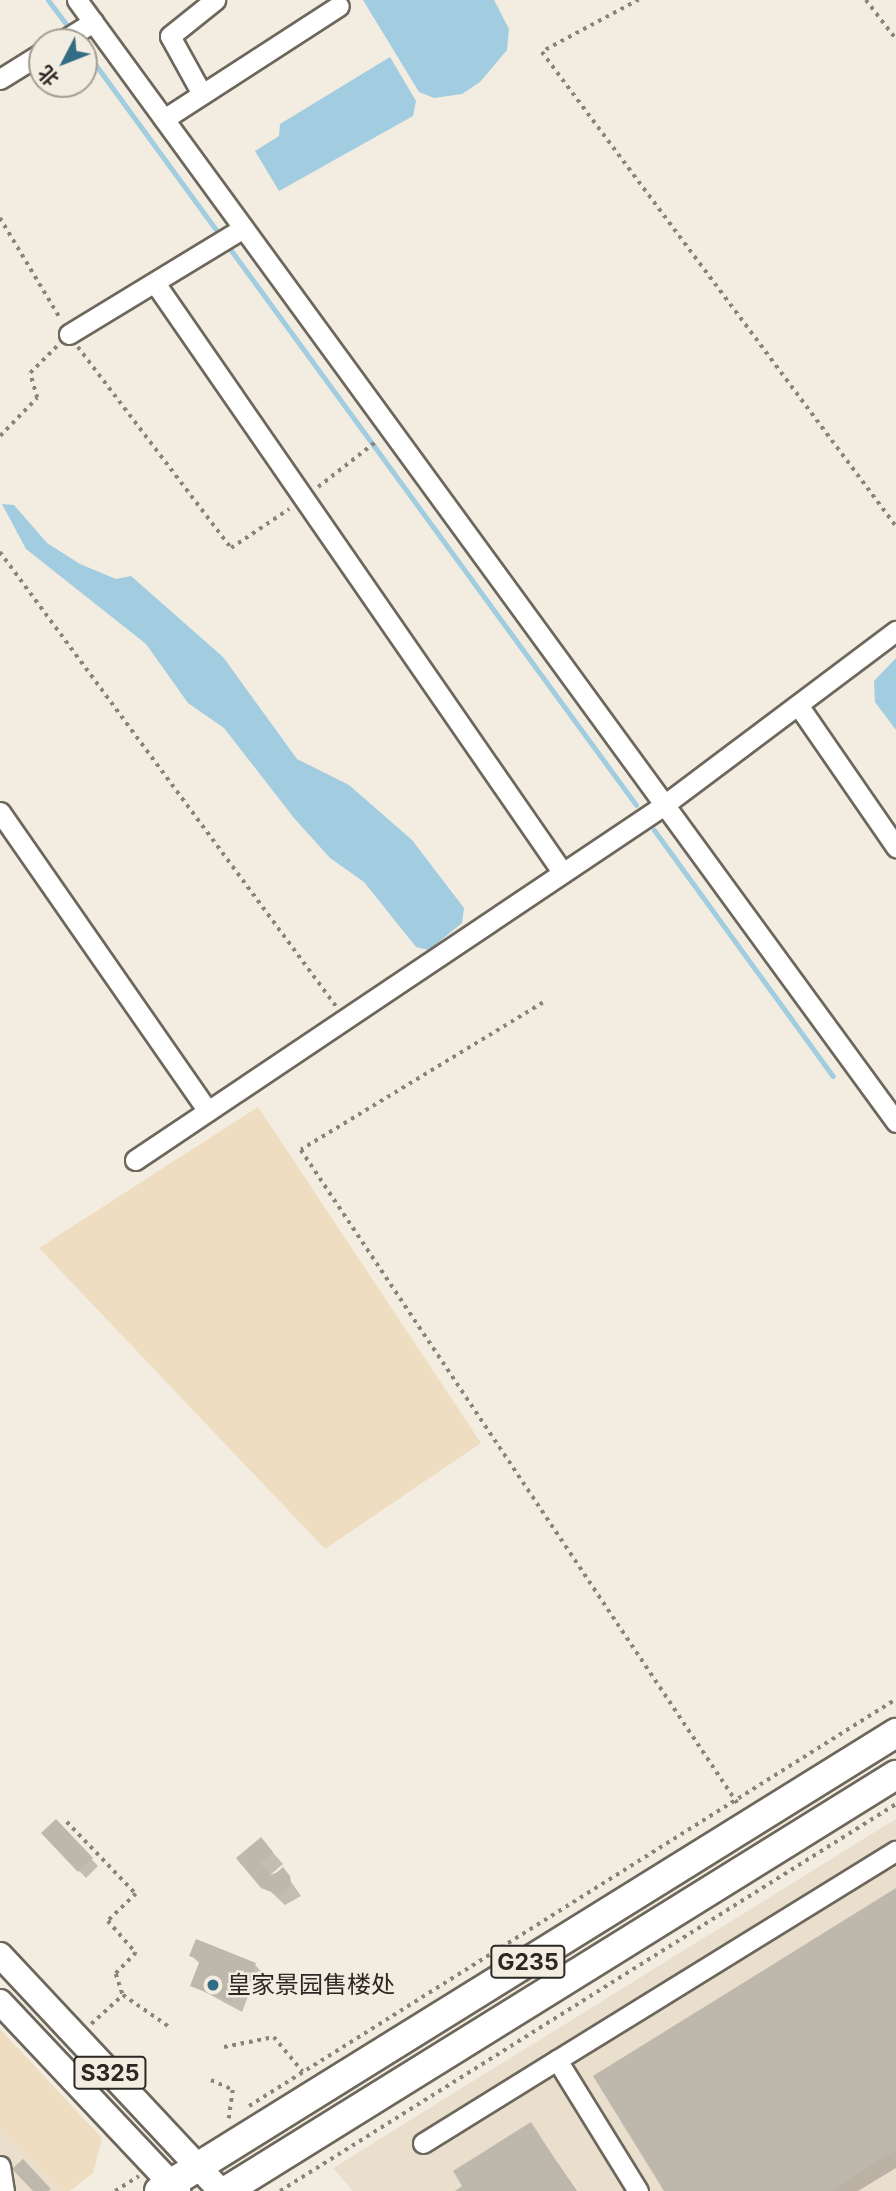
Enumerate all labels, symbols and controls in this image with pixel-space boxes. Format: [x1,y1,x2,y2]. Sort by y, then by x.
north arrow [28,28,98,98]
text: 北 [34,61,63,91]
road number: G235 [490,1942,566,1982]
place label: 皇家景园售楼处 [227,1971,395,1999]
marker: 皇家景园售楼处 [205,1977,221,1993]
road number: S325 [73,2054,147,2092]

